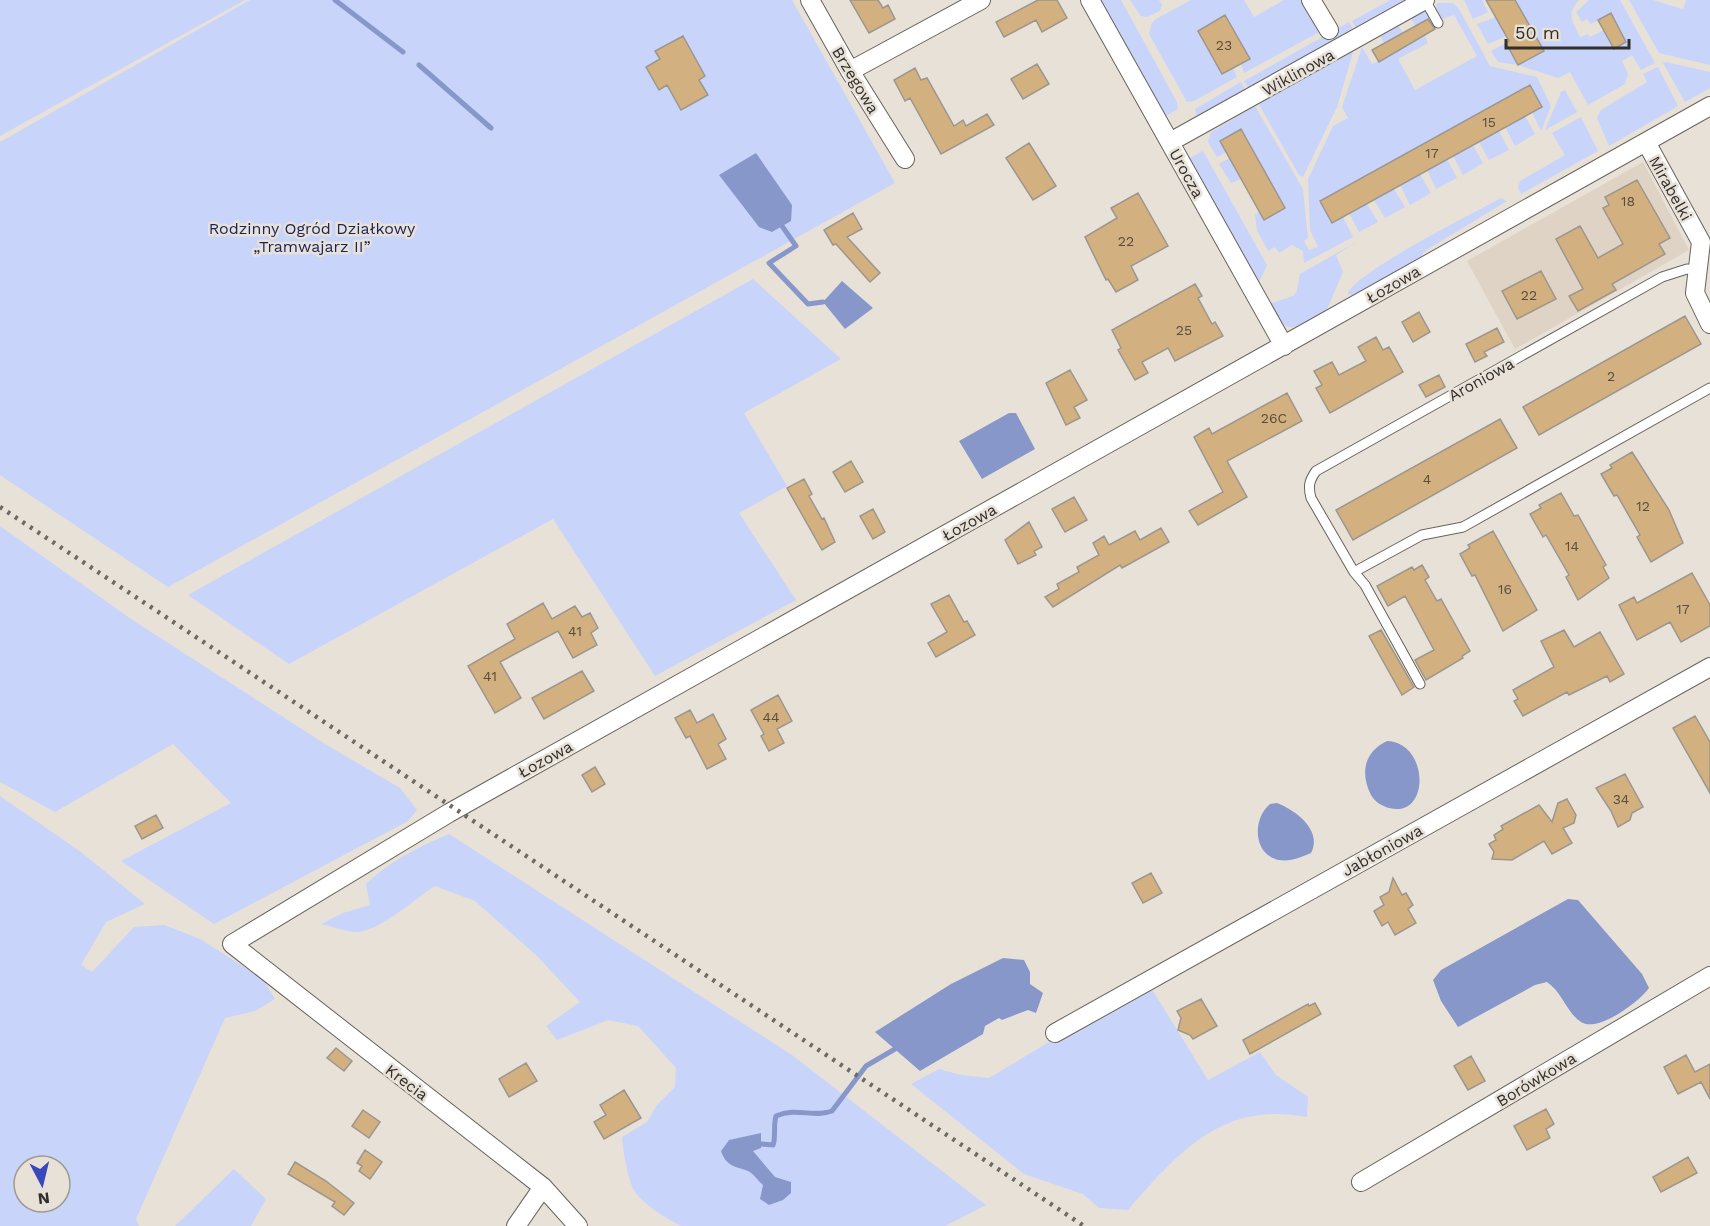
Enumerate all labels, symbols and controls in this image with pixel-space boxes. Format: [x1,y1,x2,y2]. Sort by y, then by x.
scale bar [1506,12,1629,50]
text: 50 m [1515,22,1560,43]
house number: 23 [1216,37,1232,53]
street label: Brzegowa [828,43,883,117]
street label: Wiklinowa [1259,45,1338,100]
house number: 15 [1482,114,1496,130]
street label: Urocza [1165,145,1208,201]
house number: 17 [1425,145,1439,161]
street label: Mirabelki [1645,153,1696,224]
house number: 18 [1621,193,1635,209]
park label: Rodzinny Ogród Działkowy „Tramwajarz II” [209,219,416,256]
house number: 22 [1118,233,1134,249]
street label: Łozowa [1363,261,1424,307]
house number: 22 [1521,287,1537,303]
house number: 25 [1176,322,1192,338]
street label: Aroniowa [1445,354,1517,405]
house number: 2 [1607,368,1615,384]
house number: 26C [1261,410,1287,426]
house number: 4 [1423,471,1431,487]
house number: 12 [1636,498,1650,514]
street label: Łozowa [939,500,1000,545]
house number: 14 [1565,538,1579,554]
house number: 16 [1498,581,1512,597]
house number: 17 [1676,601,1690,617]
house number: 41 [568,623,582,639]
house number: 41 [483,668,497,684]
house number: 44 [762,709,780,725]
street label: Łozowa [515,737,576,782]
house number: 34 [1613,791,1629,807]
street label: Jabłoniowa [1339,821,1426,880]
street label: Borówkowa [1493,1048,1579,1111]
street label: Krecia [382,1060,432,1105]
north arrow [12,1154,72,1214]
text: N [37,1188,51,1209]

